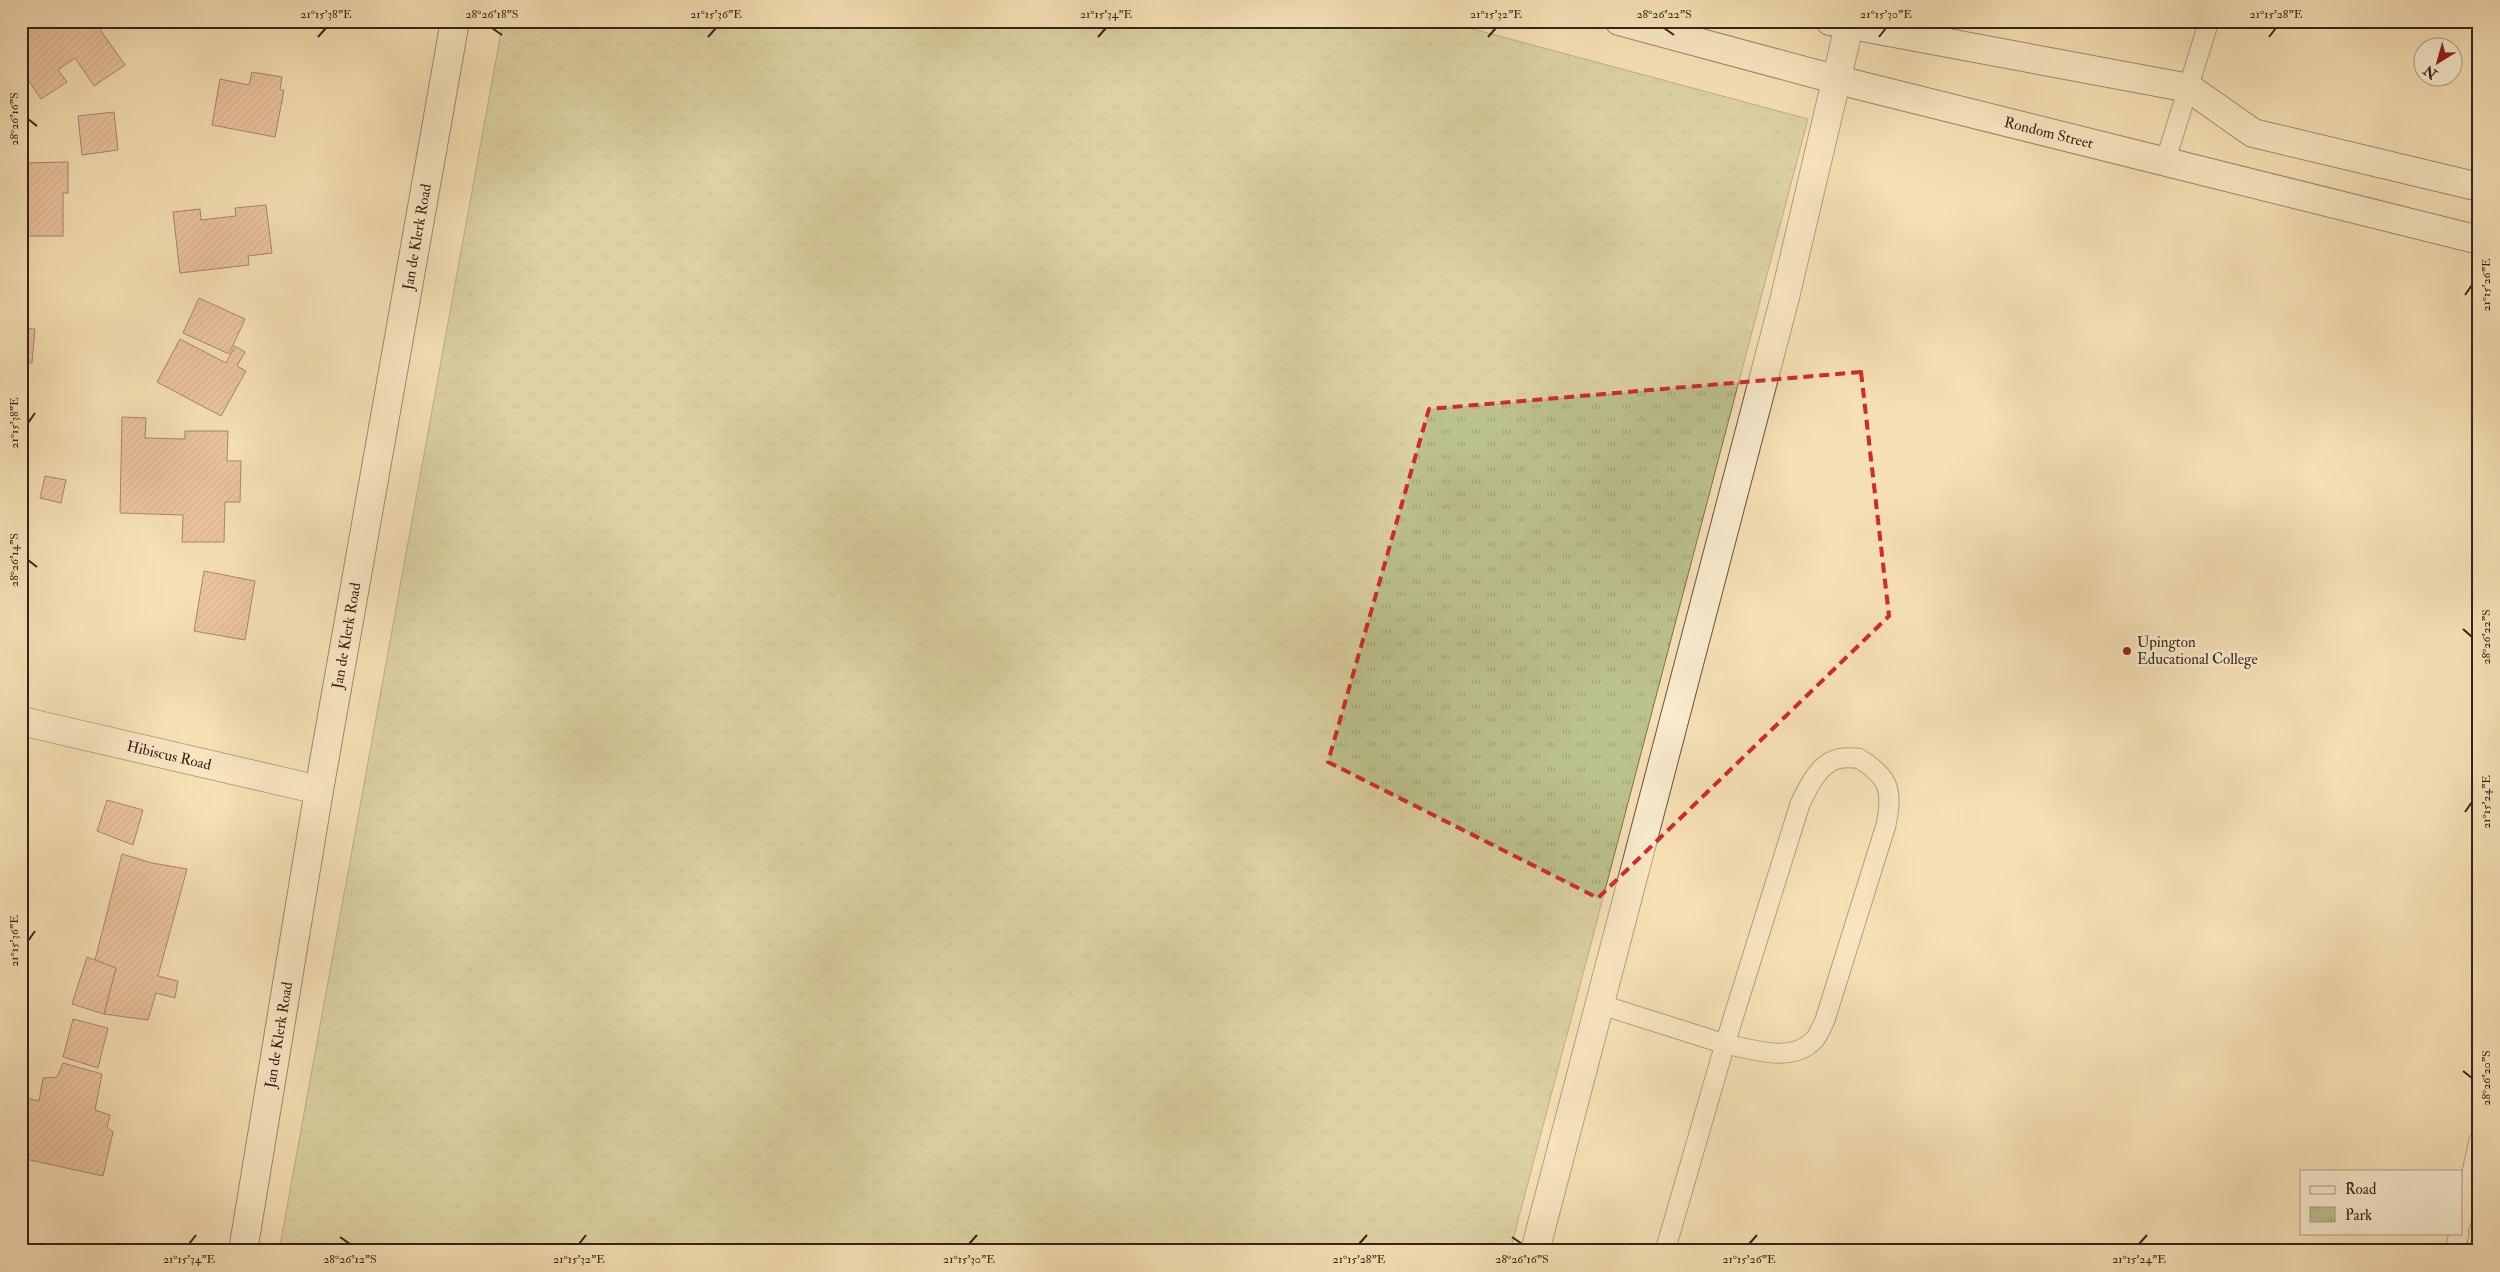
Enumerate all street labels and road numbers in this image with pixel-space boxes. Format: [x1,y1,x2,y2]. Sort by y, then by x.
street label: Rondom Street [2002,113,2095,153]
street label: Jan de Klerk Road [398,182,436,293]
street label: Jan de Klerk Road [328,580,366,691]
street label: Hibiscus Road [125,737,214,775]
street label: Jan de Klerk Road [261,980,297,1091]

